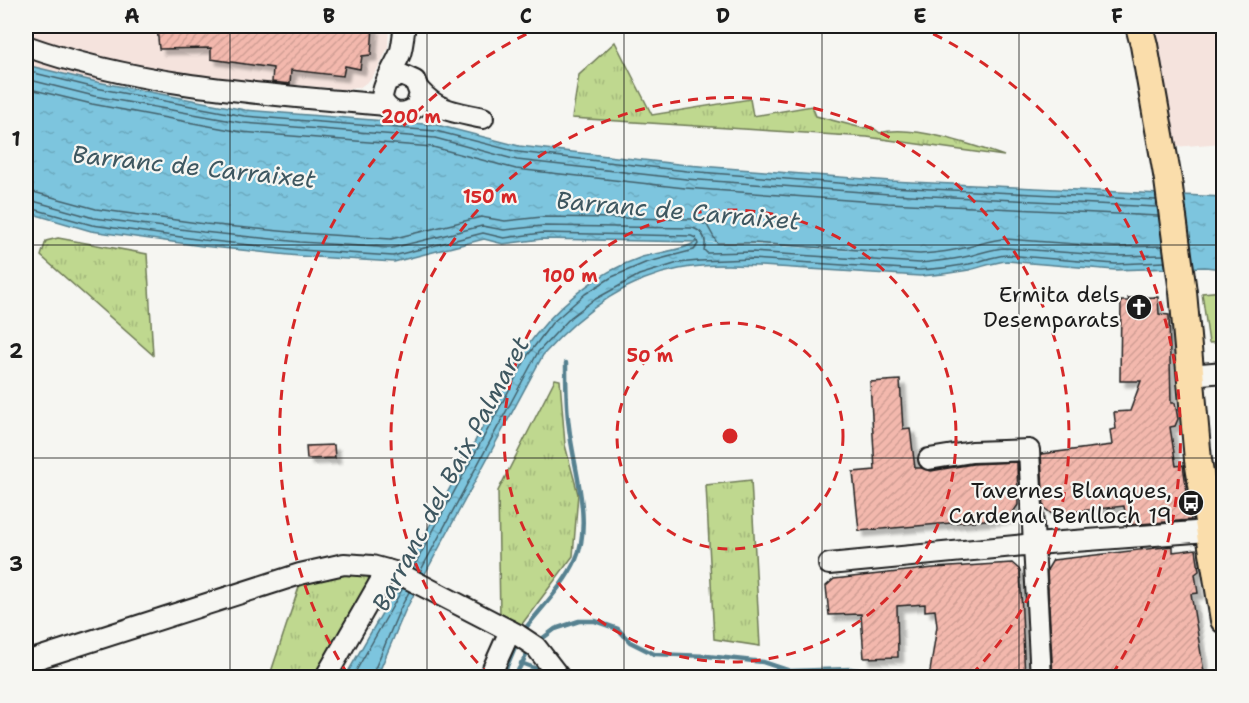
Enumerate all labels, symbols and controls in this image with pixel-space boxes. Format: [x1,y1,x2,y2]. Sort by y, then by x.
text: A [124,3,140,29]
text: B [323,3,335,29]
text: C [520,3,532,29]
text: D [716,3,730,29]
text: E [913,3,927,29]
text: F [1111,3,1123,29]
text: 200 m [381,105,442,129]
text: 1 [11,126,21,152]
water label: Barranc de Carraixet [71,138,318,196]
water label: Barranc de Carraixet [555,184,802,238]
text: 150 m [463,185,518,209]
text: 100 m [542,264,598,288]
place label: Ermita dels Desemparats [983,280,1120,334]
church icon: Ermita dels Desemparats [1124,292,1154,322]
water label: Barranc del Baix Palmaret [365,331,537,617]
text: 2 [9,338,23,364]
text: 50 m [627,344,674,368]
centre of rings [720,426,740,446]
place label: Tavernes Blanques, Cardenal Benlloch 19 [948,476,1172,530]
bus stop icon: Tavernes Blanques, Cardenal Benlloch 19 [1176,488,1206,518]
text: 3 [9,551,23,577]

